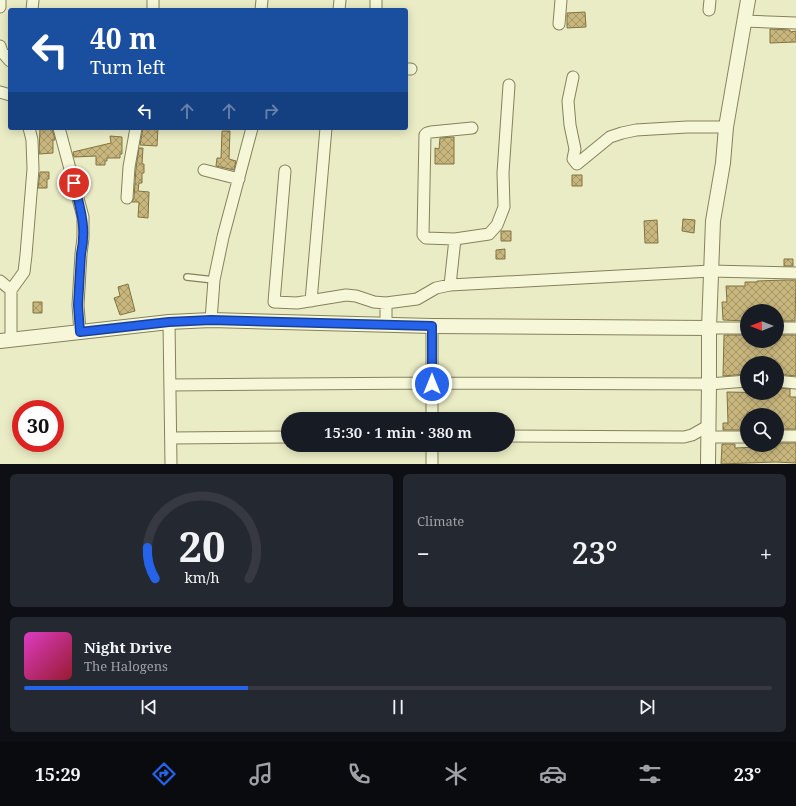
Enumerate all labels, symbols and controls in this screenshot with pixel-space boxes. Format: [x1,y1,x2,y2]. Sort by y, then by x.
text: 40 m [90,19,157,57]
icon: left [24,24,76,76]
text: Turn left [90,55,165,79]
icon: left [134,100,156,122]
icon: ahead [176,100,198,122]
icon: ahead [218,100,240,122]
icon: right [260,100,282,122]
pin [57,166,91,200]
icon: arrive [63,172,85,194]
north arrow [740,304,784,348]
map controls [740,304,784,452]
button: sound [740,356,784,400]
position arrow [411,363,453,405]
speed limit sign: 30 [12,400,64,452]
button: search [740,408,784,452]
text: 15:30 · 1 min · 380 m [324,422,472,442]
text: Climate [417,512,464,530]
text: 20 [178,517,225,573]
text: 23° [572,532,618,573]
text: − [417,538,430,568]
text: + [760,538,772,568]
text: km/h [184,567,219,586]
text: Night Drive [84,637,172,657]
text: The Halogens [84,657,168,675]
icon: previous [138,696,160,718]
icon: pause [387,696,409,718]
icon: next [636,696,658,718]
icon: directions [150,760,178,788]
icon: music [247,760,275,788]
icon: phone [345,760,373,788]
icon: climate [442,760,470,788]
icon: car [539,760,567,788]
icon: filters [636,760,664,788]
text: 15:29 [35,762,81,786]
text: 23° [734,762,761,786]

